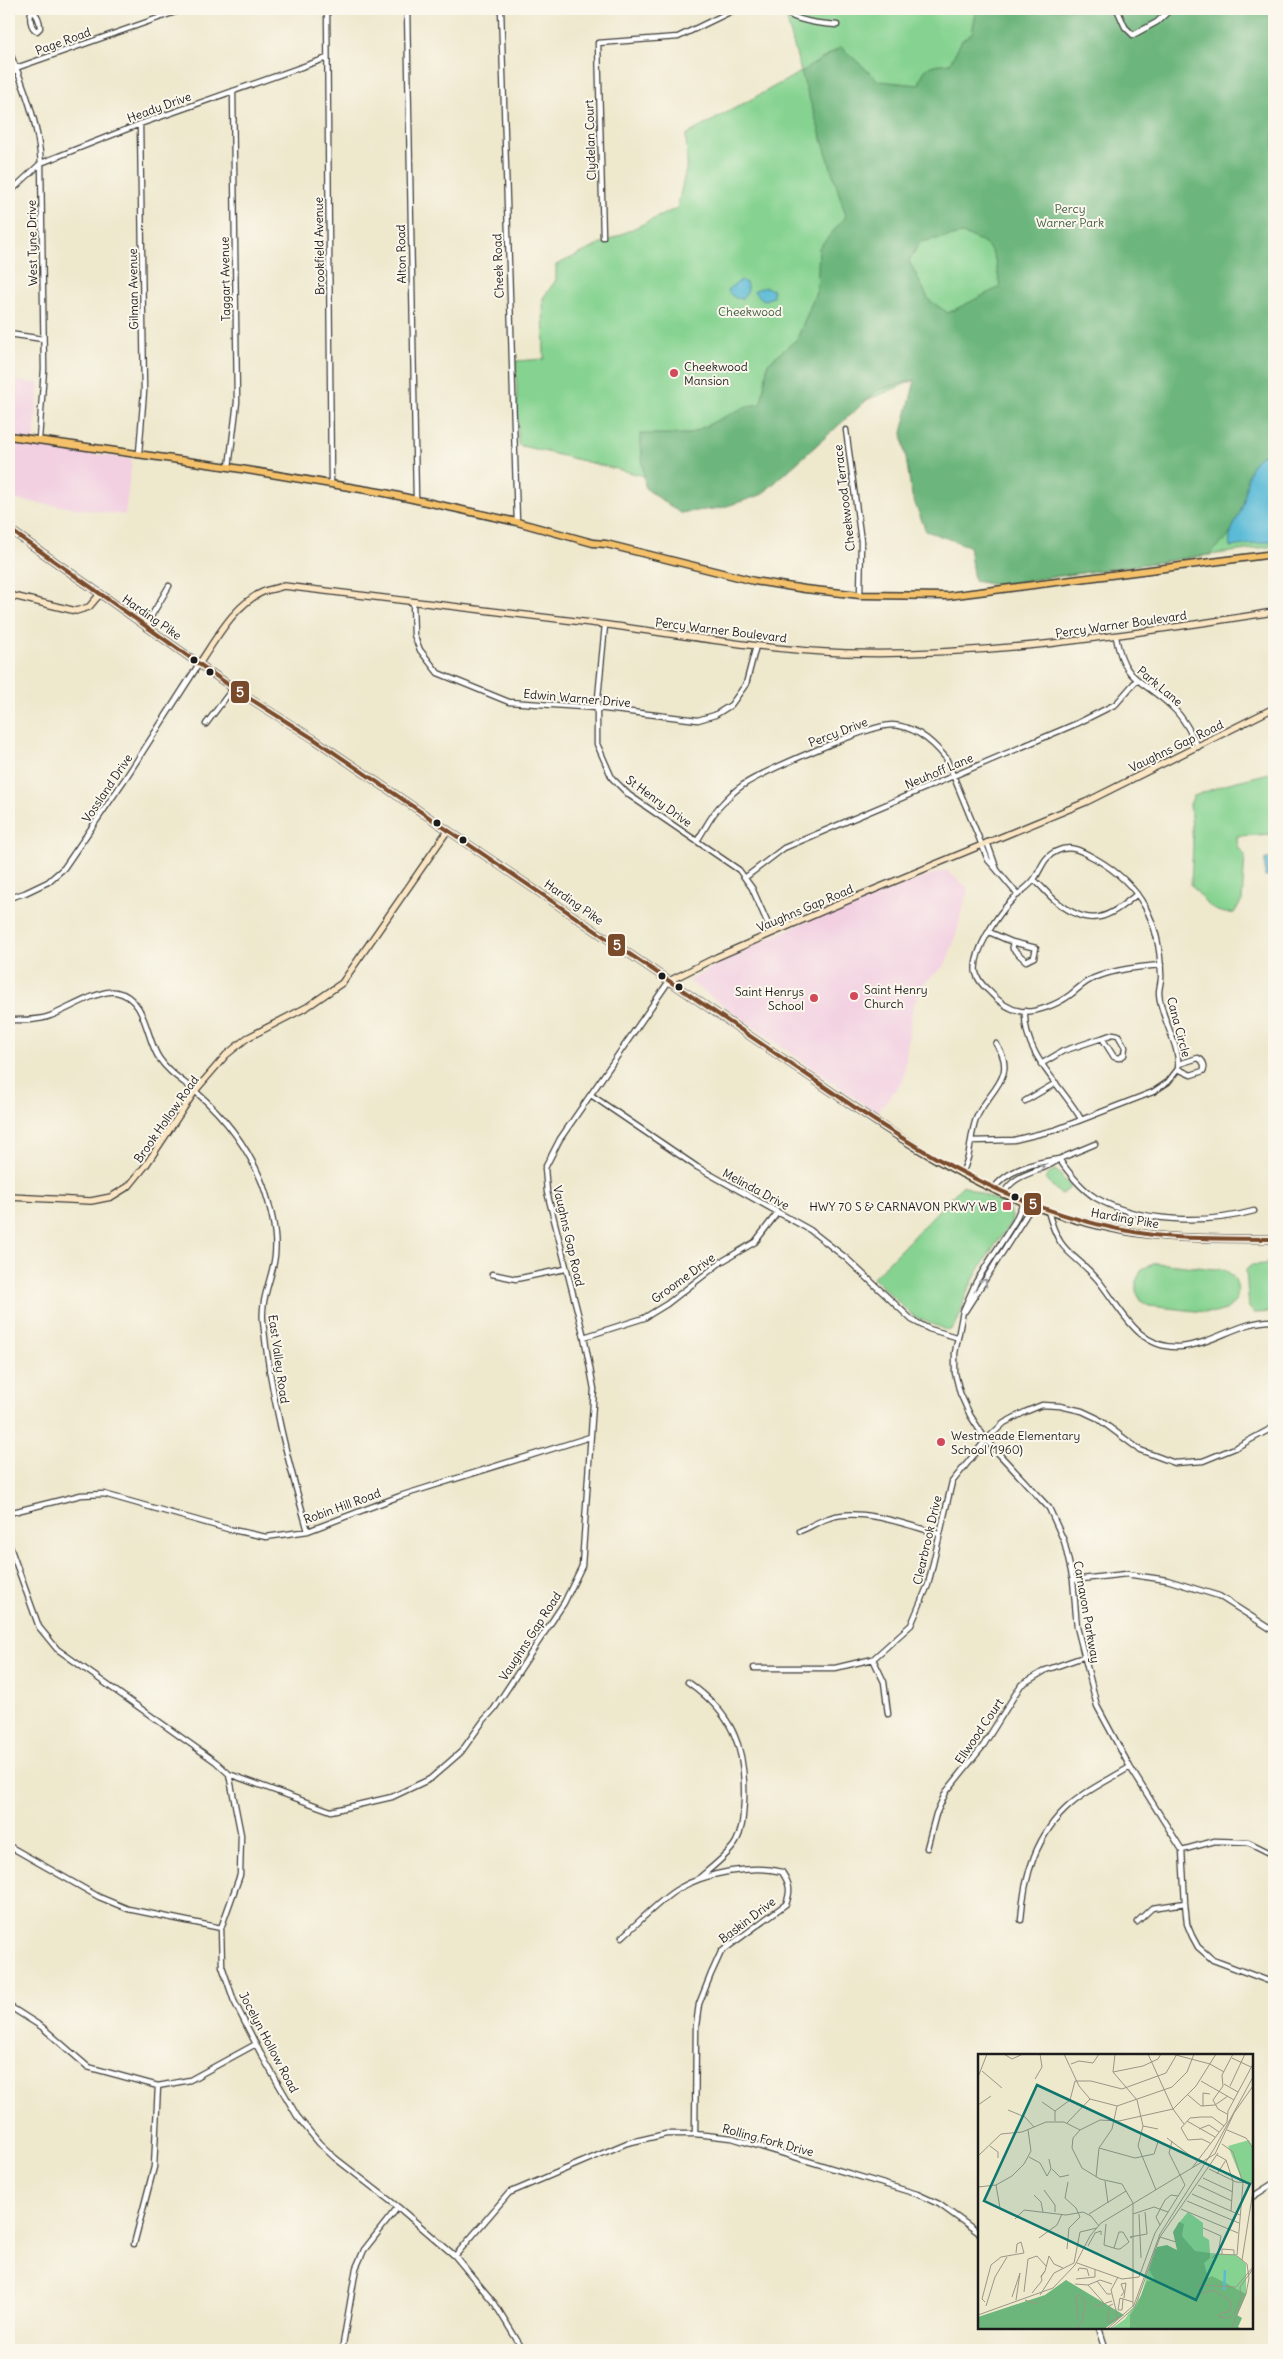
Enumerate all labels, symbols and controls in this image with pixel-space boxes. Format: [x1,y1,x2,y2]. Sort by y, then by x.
street label: Page Road [33,24,93,58]
street label: Heady Drive [125,89,193,125]
street label: Clydelan Court [581,99,599,181]
street label: Brookfield Avenue [311,197,327,295]
street label: West Tyne Drive [24,200,40,286]
park label: Percy Warner Park [1036,201,1104,230]
street label: Alton Road [393,224,409,284]
street label: Cheek Road [489,233,507,299]
street label: Taggart Avenue [217,237,233,321]
street label: Gilman Avenue [125,248,141,330]
park label: Cheekwood [718,304,782,319]
place label: Cheekwood Mansion [684,359,748,388]
marker: Cheekwood Mansion [668,367,680,379]
street label: Cheekwood Terrace [830,444,858,552]
street label: Harding Pike [119,591,185,643]
street label: Percy Warner Boulevard [1054,607,1188,641]
street label: Percy Warner Boulevard [654,614,788,646]
unlabelled marker [189,655,199,665]
street label: Park Lane [1134,663,1186,709]
unlabelled marker [205,667,215,677]
line badge: 5 [230,680,250,704]
text: 5 [236,683,244,701]
street label: Edwin Warner Drive [523,686,631,710]
street label: Percy Drive [806,714,870,750]
street label: Vaughns Gap Road [1126,717,1226,775]
street label: Neuhoff Lane [903,750,975,792]
street label: Vossland Drive [79,751,135,825]
street label: St Henry Drive [623,772,695,830]
unlabelled marker [432,818,442,828]
unlabelled marker [458,835,468,845]
street label: Harding Pike [541,876,607,928]
street label: Vaughns Gap Road [755,881,855,935]
line badge: 5 [607,933,626,957]
text: 5 [613,936,621,954]
unlabelled marker [657,971,667,981]
unlabelled marker [674,982,684,992]
place label: Saint Henry Church [864,982,928,1011]
place label: Saint Henrys School [735,984,804,1013]
marker: Saint Henry Church [848,990,860,1002]
marker: Saint Henrys School [808,992,820,1004]
street label: Cana Circle [1164,995,1194,1059]
street label: Brook Hollow Road [130,1072,202,1166]
one-way arrow [1037,1164,1045,1174]
street label: Melinda Drive [720,1165,792,1213]
street label: Vaughns Gap Road [550,1184,588,1288]
unlabelled marker [1010,1192,1020,1202]
line badge: 5 [1023,1192,1042,1216]
text: 5 [1029,1195,1037,1213]
place label: HWY 70 S & CARNAVON PKWY WB [809,1199,997,1214]
marker: HWY 70 S & CARNAVON PKWY WB [1001,1200,1013,1212]
street label: Harding Pike [1090,1205,1160,1231]
street label: Groome Drive [648,1250,718,1306]
one-way arrow [978,1278,987,1288]
street label: East Valley Road [265,1314,293,1404]
place label: Westmeade Elementary School (1960) [951,1428,1080,1457]
marker: Westmeade Elementary School (1960) [935,1436,947,1448]
street label: Robin Hill Road [301,1485,383,1527]
street label: Clearbrook Drive [909,1494,945,1586]
street label: Carnavon Parkway [1071,1560,1103,1664]
street label: Vaughns Gap Road [496,1589,564,1683]
street label: Ellwood Court [952,1695,1006,1767]
street label: Baskin Drive [716,1894,778,1946]
street label: Jocelyn Hollow Road [236,1989,302,2095]
inset map [978,2054,1253,2329]
street label: Rolling Fork Drive [721,2121,815,2159]

